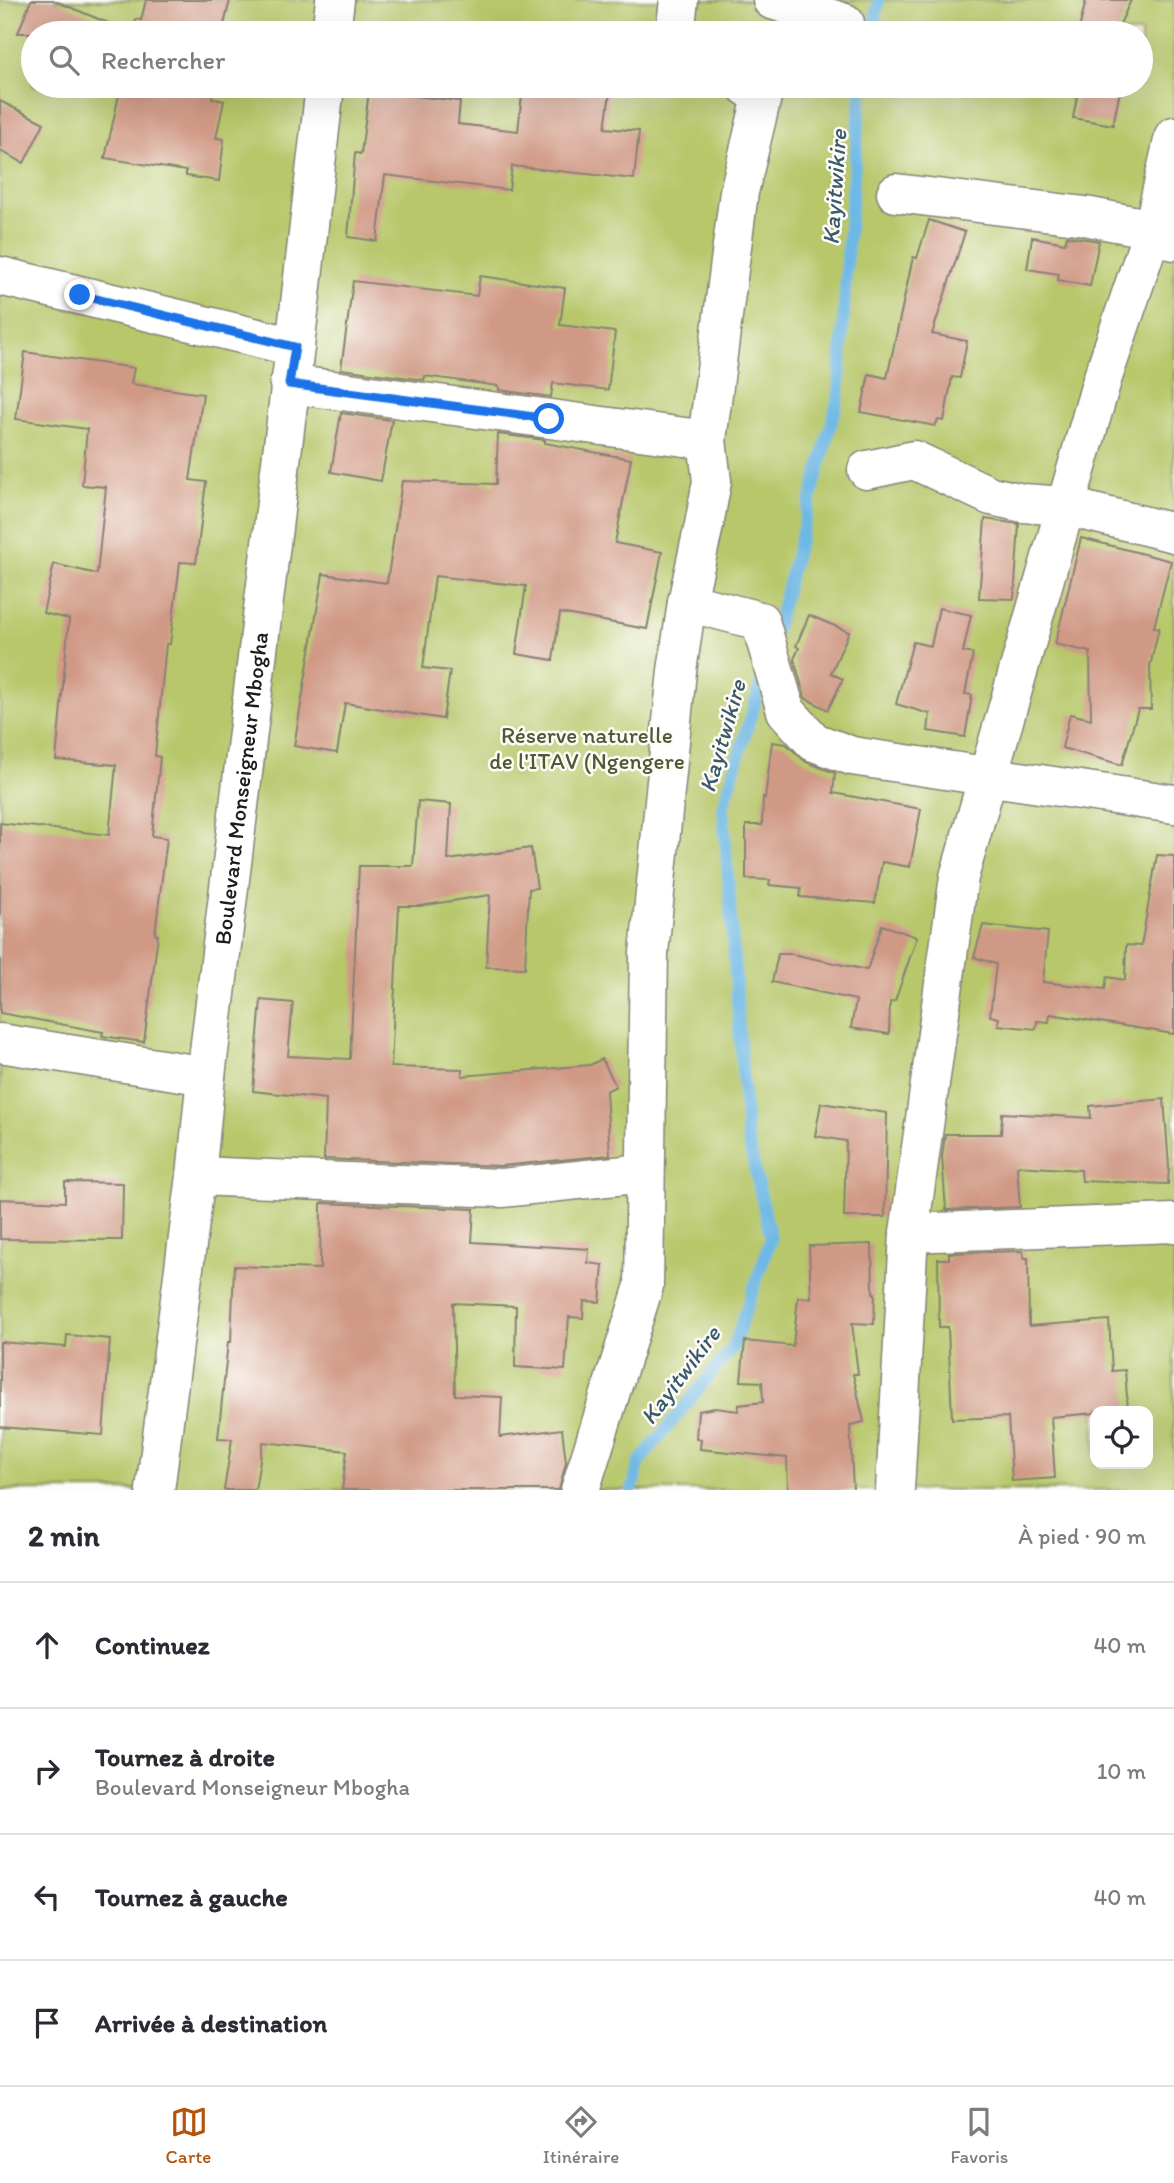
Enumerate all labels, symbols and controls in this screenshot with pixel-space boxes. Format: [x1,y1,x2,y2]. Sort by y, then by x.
search box [21,21,1153,98]
icon: search [45,41,83,79]
text: Rechercher [101,44,225,76]
water label: Kayitwikire [816,127,853,246]
route end [64,279,95,310]
route start [533,403,564,434]
street label: Boulevard Monseigneur Mbogha [208,630,274,946]
water label: Kayitwikire [692,675,752,795]
park label: Réserve naturelle de l'ITAV (Ngengere [489,721,685,775]
water label: Kayitwikire [634,1319,727,1430]
map controls [1090,1406,1153,1469]
button: locate [1090,1406,1153,1469]
text: 2 min [28,1517,99,1554]
text: À pied · 90 m [1018,1522,1146,1550]
icon: ahead [28,1626,66,1664]
text: Continuez [95,1629,210,1661]
text: 40 m [1093,1631,1146,1659]
text: Tournez à droite [95,1741,275,1773]
icon: right [28,1752,66,1790]
text: 10 m [1097,1757,1146,1785]
text: Boulevard Monseigneur Mbogha [95,1773,410,1801]
icon: left [28,1878,66,1916]
text: Tournez à gauche [95,1881,288,1913]
text: 40 m [1093,1883,1146,1911]
icon: arrive [28,2004,66,2042]
text: Arrivée à destination [95,2007,327,2039]
tab: Carte [166,2103,211,2168]
tab: Itinéraire [543,2103,619,2168]
tab: Favoris [950,2103,1008,2168]

